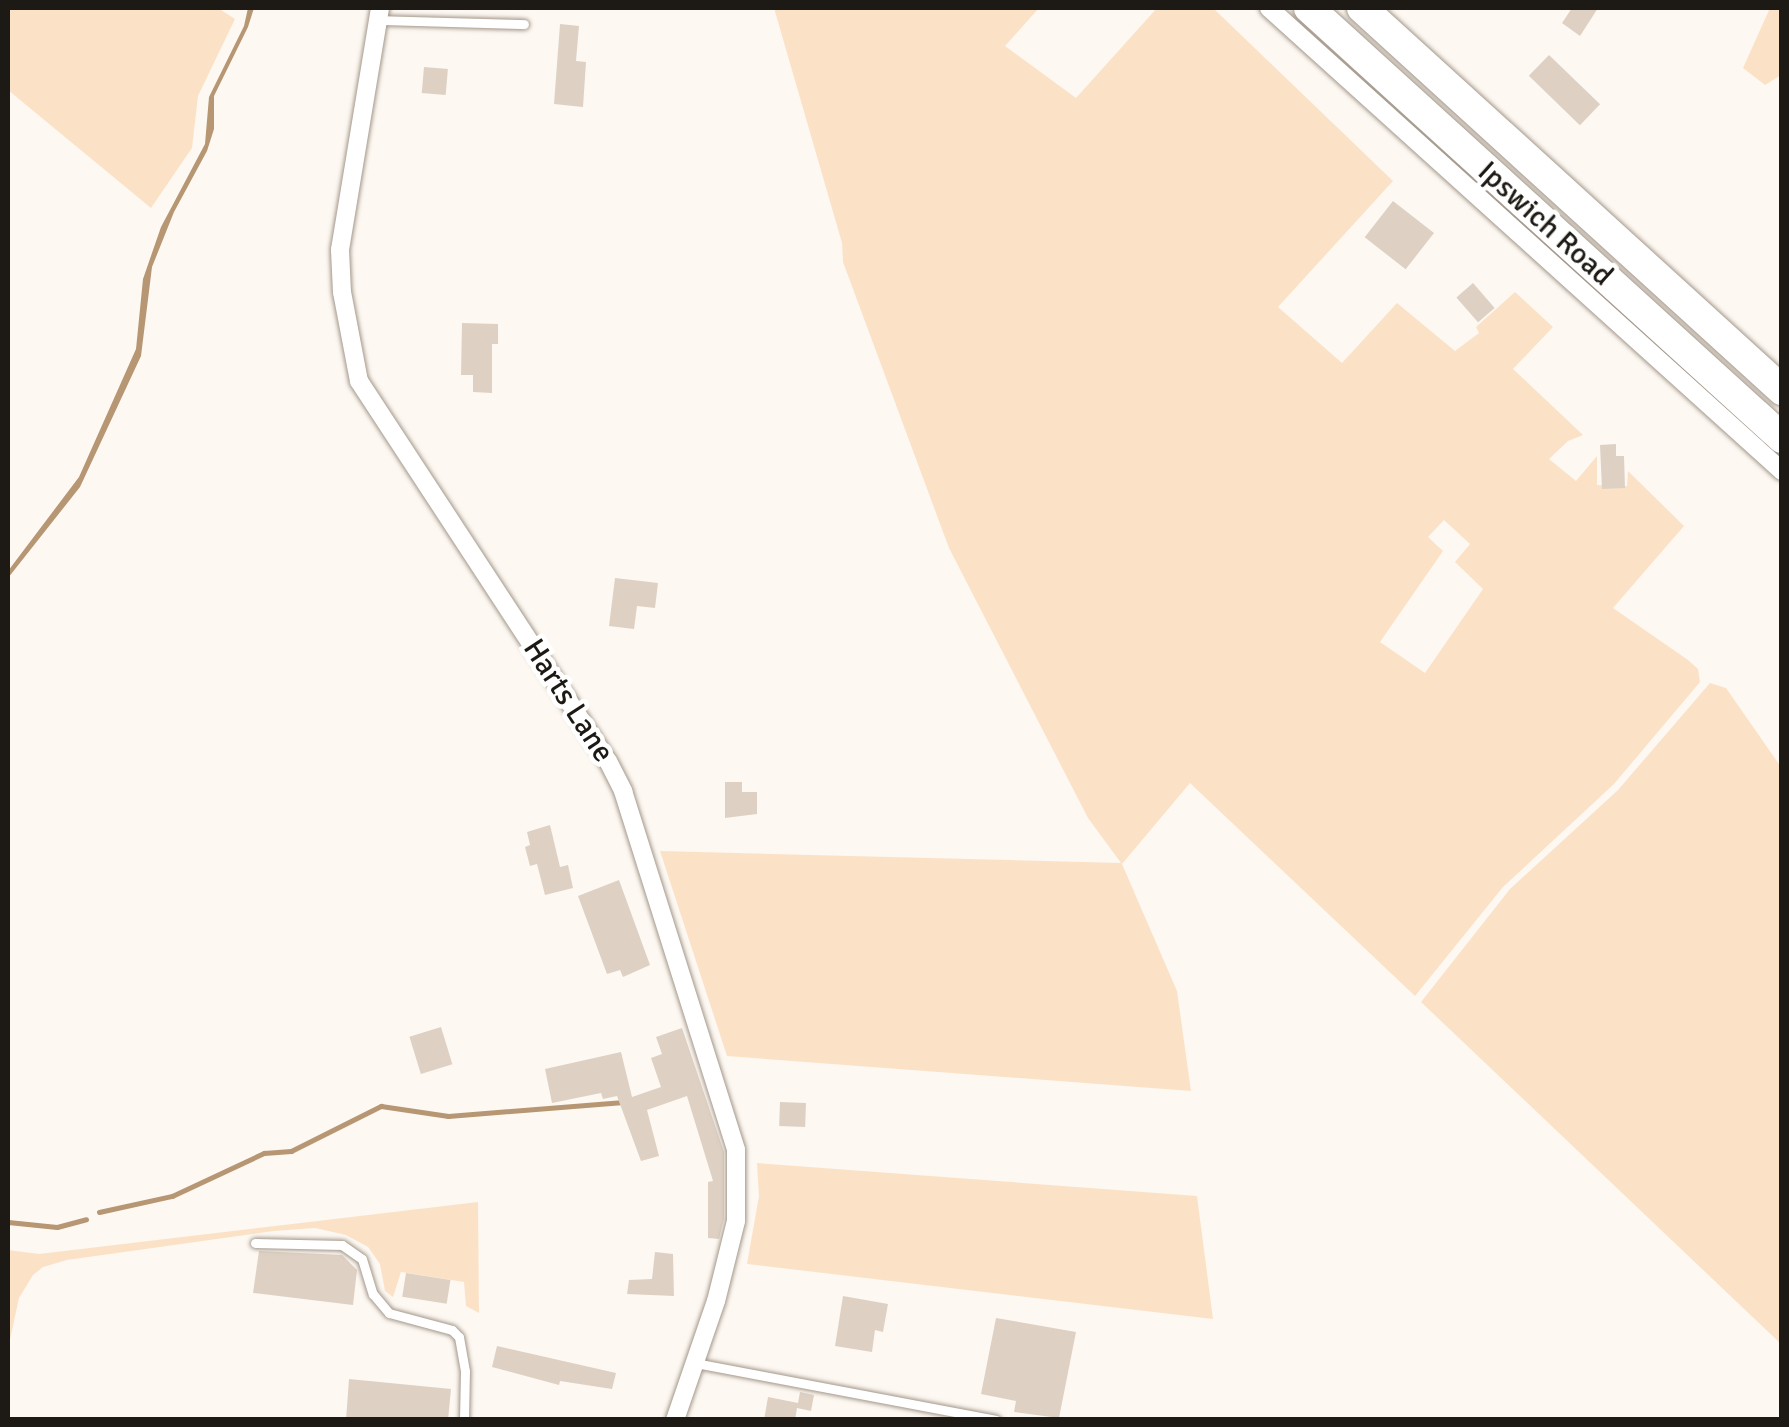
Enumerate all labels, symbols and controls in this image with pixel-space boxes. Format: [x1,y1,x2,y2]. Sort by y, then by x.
street label: Ipswich Road [1470,154,1620,294]
street label: Harts Lane [515,633,621,769]

